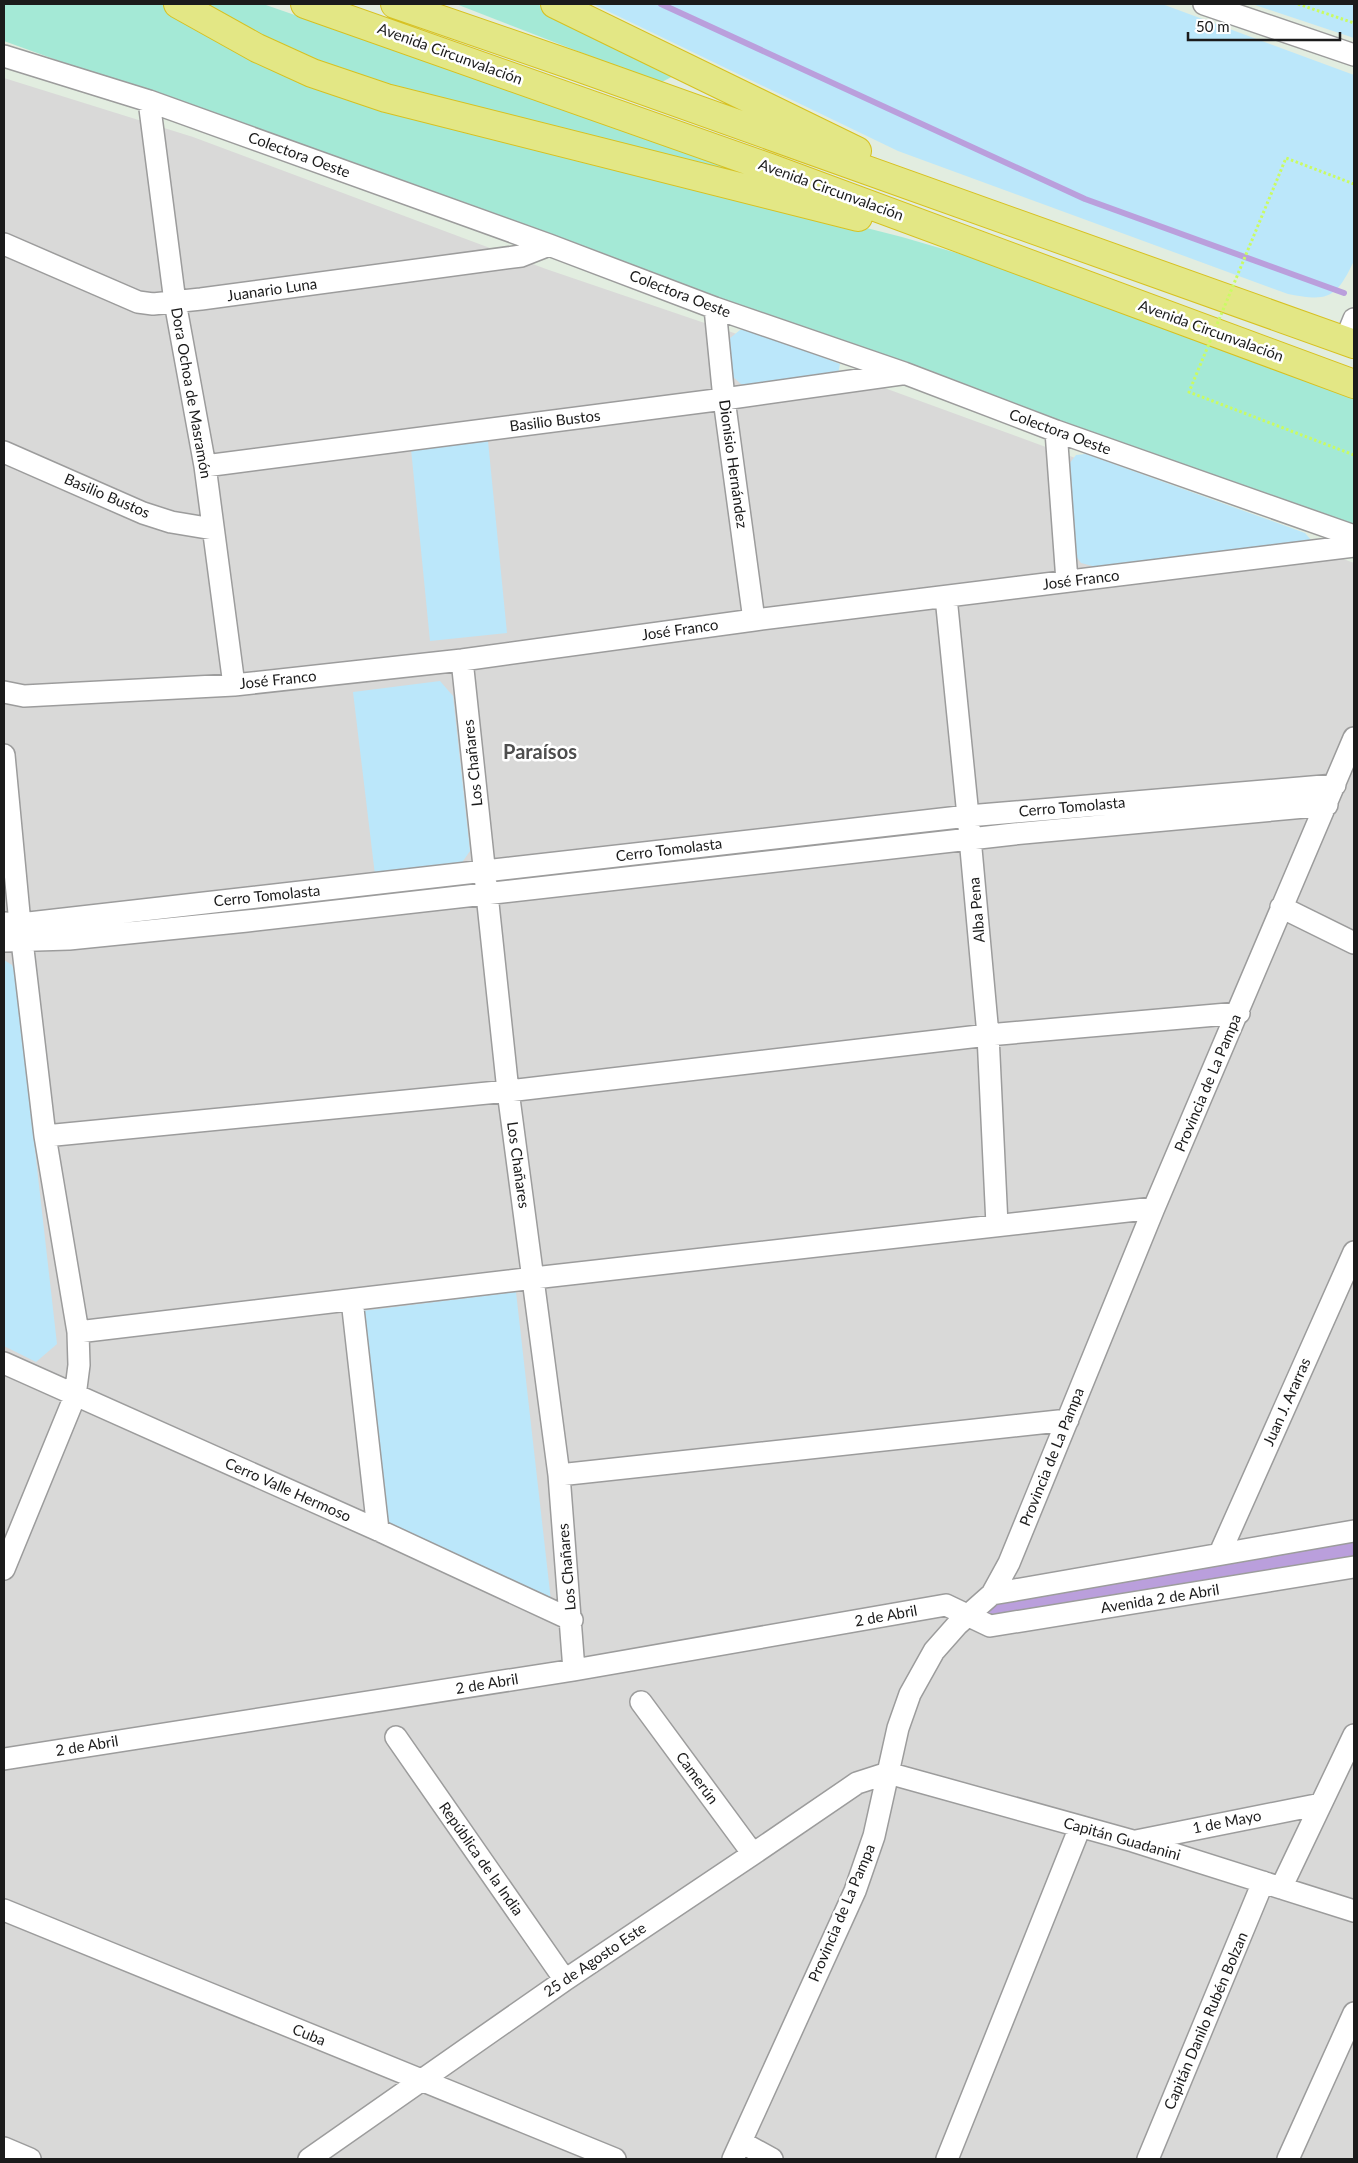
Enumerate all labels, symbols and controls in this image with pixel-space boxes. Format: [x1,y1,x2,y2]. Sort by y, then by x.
scale bar [1188,10,1340,42]
text: 50 m [1196,17,1230,35]
street label: Avenida Circunvalación [375,18,525,88]
street label: Colectora Oeste [246,127,353,181]
street label: Avenida Circunvalación [756,154,906,224]
street label: Colectora Oeste [627,265,734,321]
street label: Juanario Luna [226,274,318,304]
street label: Avenida Circunvalación [1136,295,1286,365]
street label: Dora Ochoa de Masramón [168,306,216,480]
street label: Dionisio Hernández [716,398,752,530]
street label: Colectora Oeste [1007,404,1114,458]
street label: Basilio Bustos [508,406,601,435]
street label: Basilio Bustos [62,469,153,521]
street label: José Franco [1041,565,1120,593]
street label: José Franco [640,615,719,643]
street label: José Franco [238,666,317,692]
street label: Los Chañares [458,719,486,807]
district label: Paraísos [503,739,577,763]
street label: Cerro Tomolasta [1018,792,1126,820]
street label: Cerro Tomolasta [615,834,723,864]
street label: Alba Pena [964,877,988,944]
street label: Cerro Tomolasta [213,880,321,910]
street label: Provincia de La Pampa [1170,1011,1244,1154]
street label: Los Chañares [504,1120,534,1209]
street label: Juan J. Ararras [1259,1355,1314,1448]
street label: Provincia de La Pampa [1015,1385,1087,1528]
street label: Cerro Valle Hermoso [223,1453,354,1525]
street label: Los Chañares [553,1523,579,1611]
street label: Avenida 2 de Abril [1099,1580,1221,1616]
street label: 2 de Abril [853,1601,919,1629]
street label: 2 de Abril [454,1669,520,1697]
street label: 2 de Abril [54,1731,120,1759]
street label: Camerún [673,1748,723,1807]
street label: República de la India [436,1798,528,1919]
street label: 1 de Mayo [1191,1806,1263,1837]
street label: Capitán Guadanini [1062,1813,1183,1863]
street label: Provincia de La Pampa [804,1841,878,1984]
street label: 25 de Agosto Este [540,1918,649,2000]
street label: Capitán Danilo Rubén Bolzan [1159,1929,1251,2112]
street label: Cuba [290,2019,329,2049]

